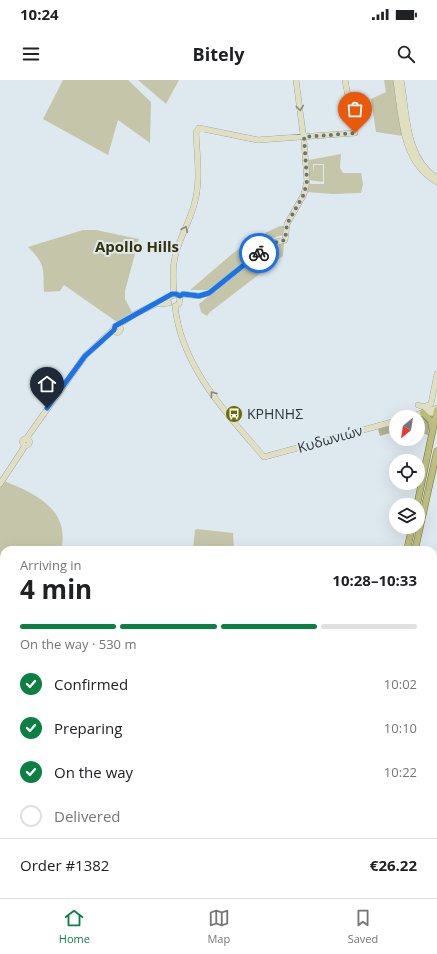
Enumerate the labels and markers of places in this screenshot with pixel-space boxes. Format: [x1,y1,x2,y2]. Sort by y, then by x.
pin [338,92,372,133]
pin [30,367,64,408]
bus stop icon: ΚΡΗΝΗΣ [224,404,244,424]
place label: ΚΡΗΝΗΣ [247,404,303,423]

